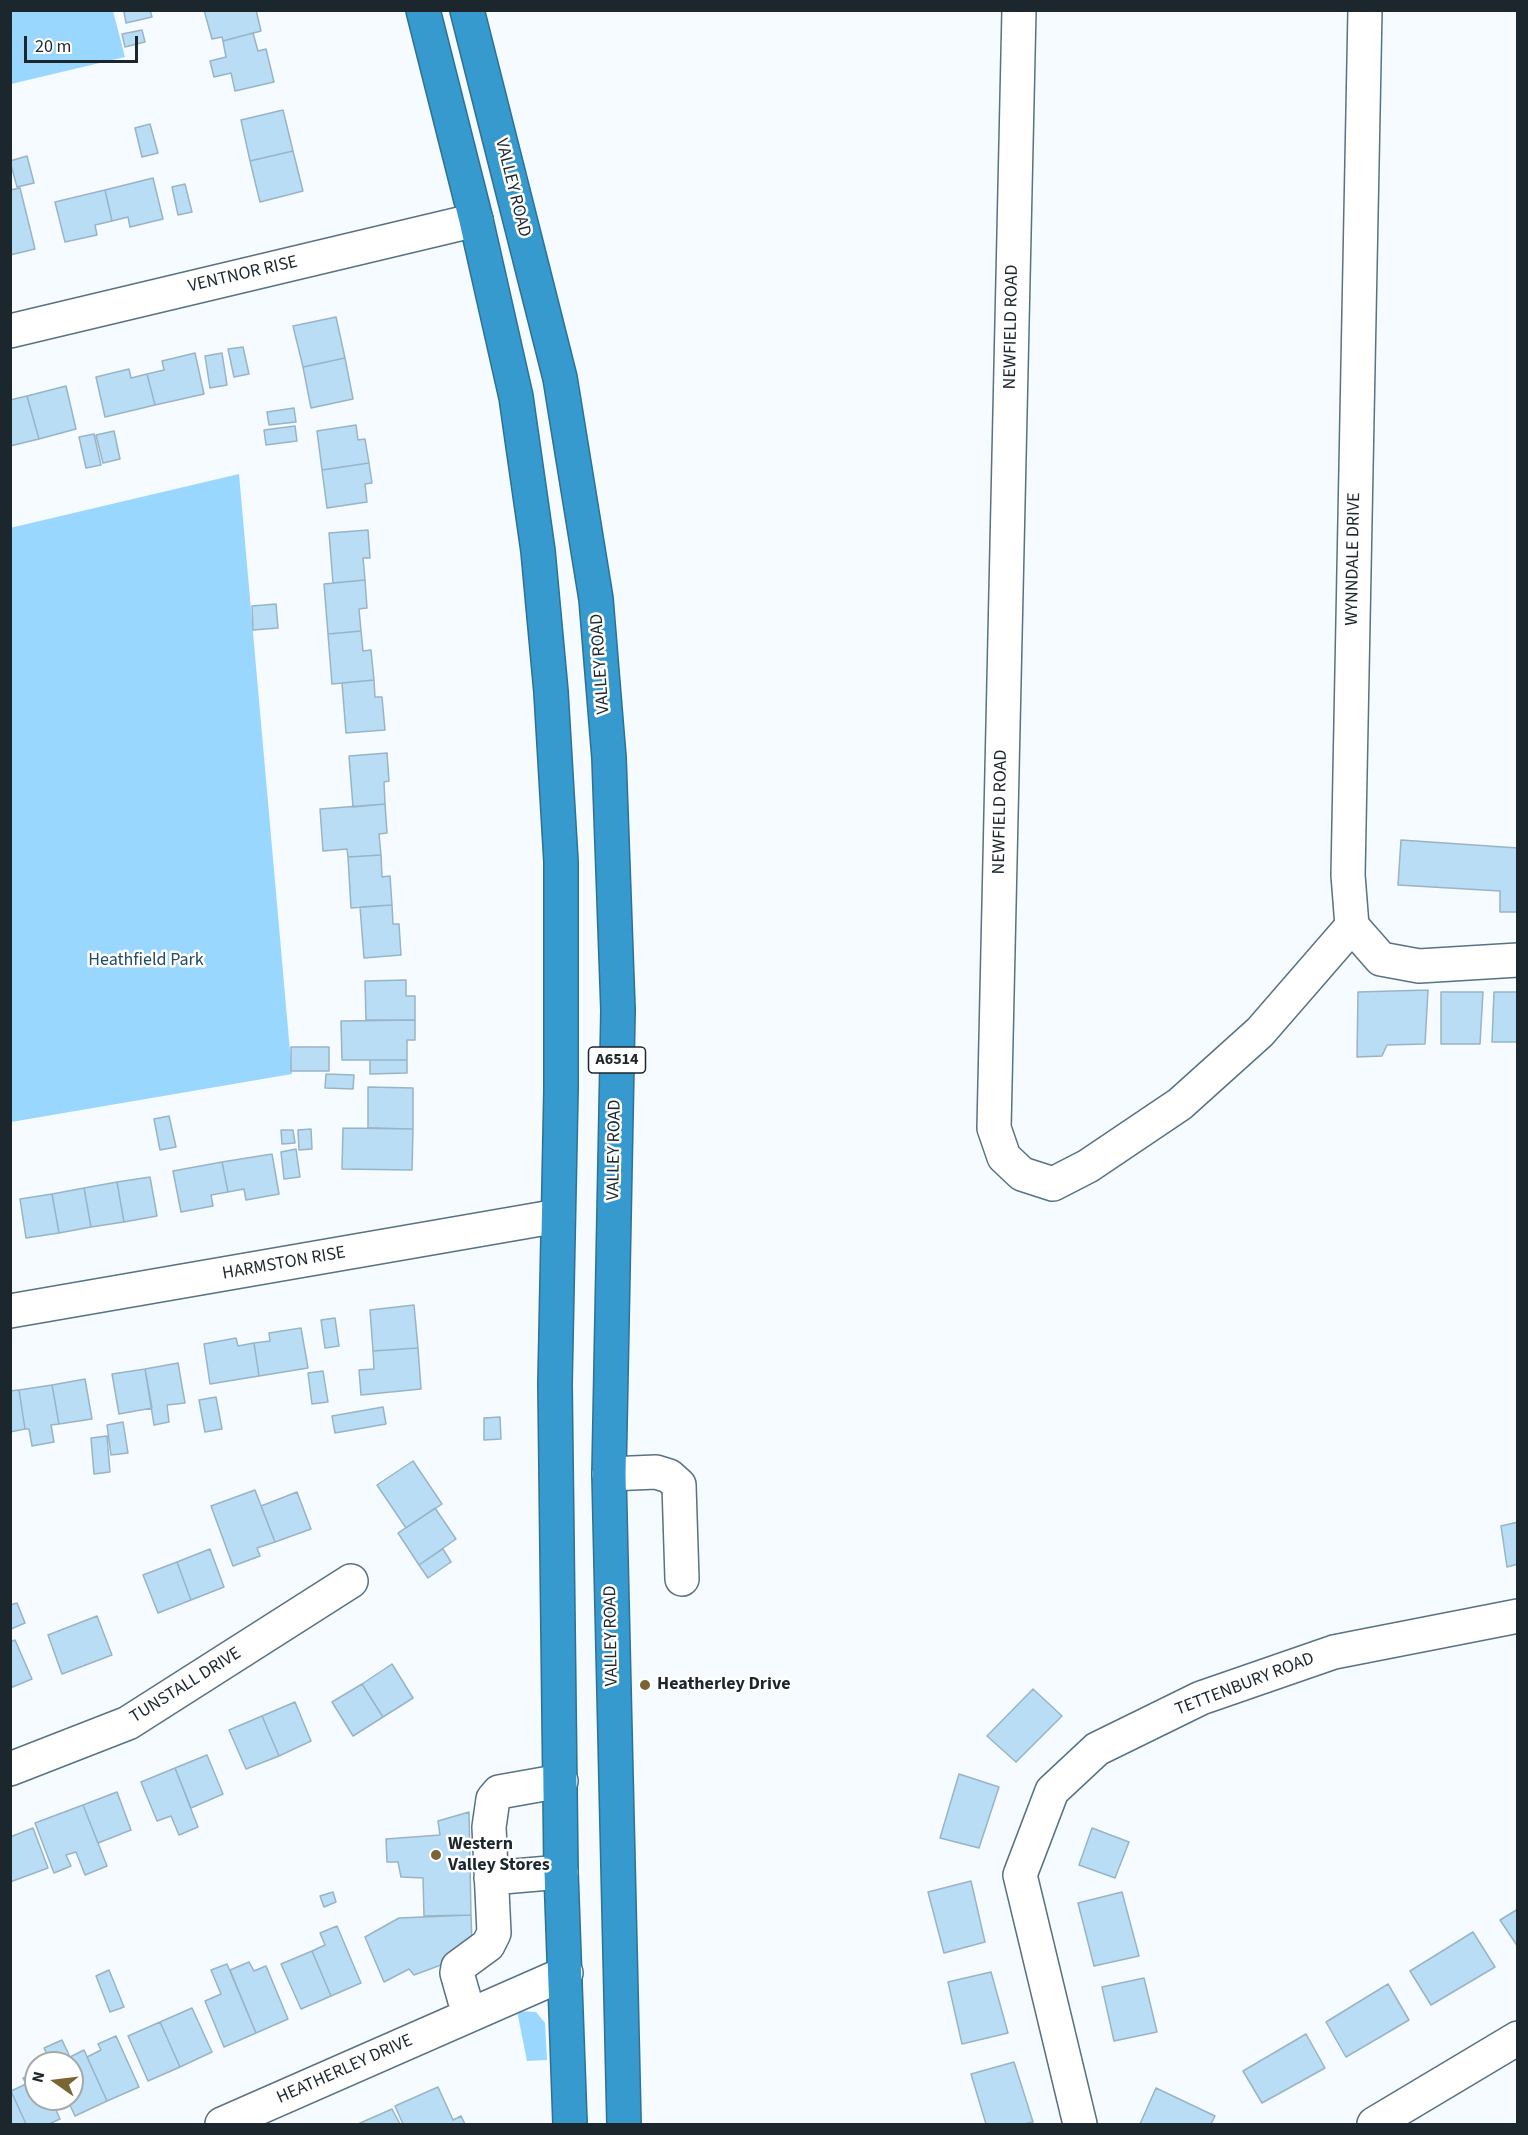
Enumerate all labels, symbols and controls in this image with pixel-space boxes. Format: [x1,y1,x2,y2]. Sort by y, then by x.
scale bar [27,24,141,62]
text: 20 m [35,34,71,59]
street label: VALLEY ROAD [489,136,535,240]
street label: VENTNOR RISE [186,252,300,298]
street label: NEWFIELD ROAD [1000,264,1024,390]
street label: WYNNDALE DRIVE [1342,492,1366,626]
street label: VALLEY ROAD [587,613,615,715]
street label: NEWFIELD ROAD [989,749,1013,875]
park label: Heathfield Park [88,950,204,972]
road number: A6514 [588,1047,646,1073]
street label: VALLEY ROAD [603,1099,627,1201]
street label: HARMSTON RISE [221,1243,347,1285]
street label: VALLEY ROAD [600,1585,624,1687]
street label: TUNSTALL DRIVE [127,1643,245,1729]
street label: TETTENBURY ROAD [1173,1649,1317,1721]
place label: Heatherley Drive [657,1674,791,1696]
marker: Heatherley Drive [638,1678,652,1692]
place label: Western Valley Stores [448,1834,550,1876]
marker: Western Valley Stores [429,1848,443,1862]
street label: HEATHERLEY DRIVE [274,2030,416,2110]
north arrow [24,2051,84,2111]
text: N [27,2069,50,2085]

